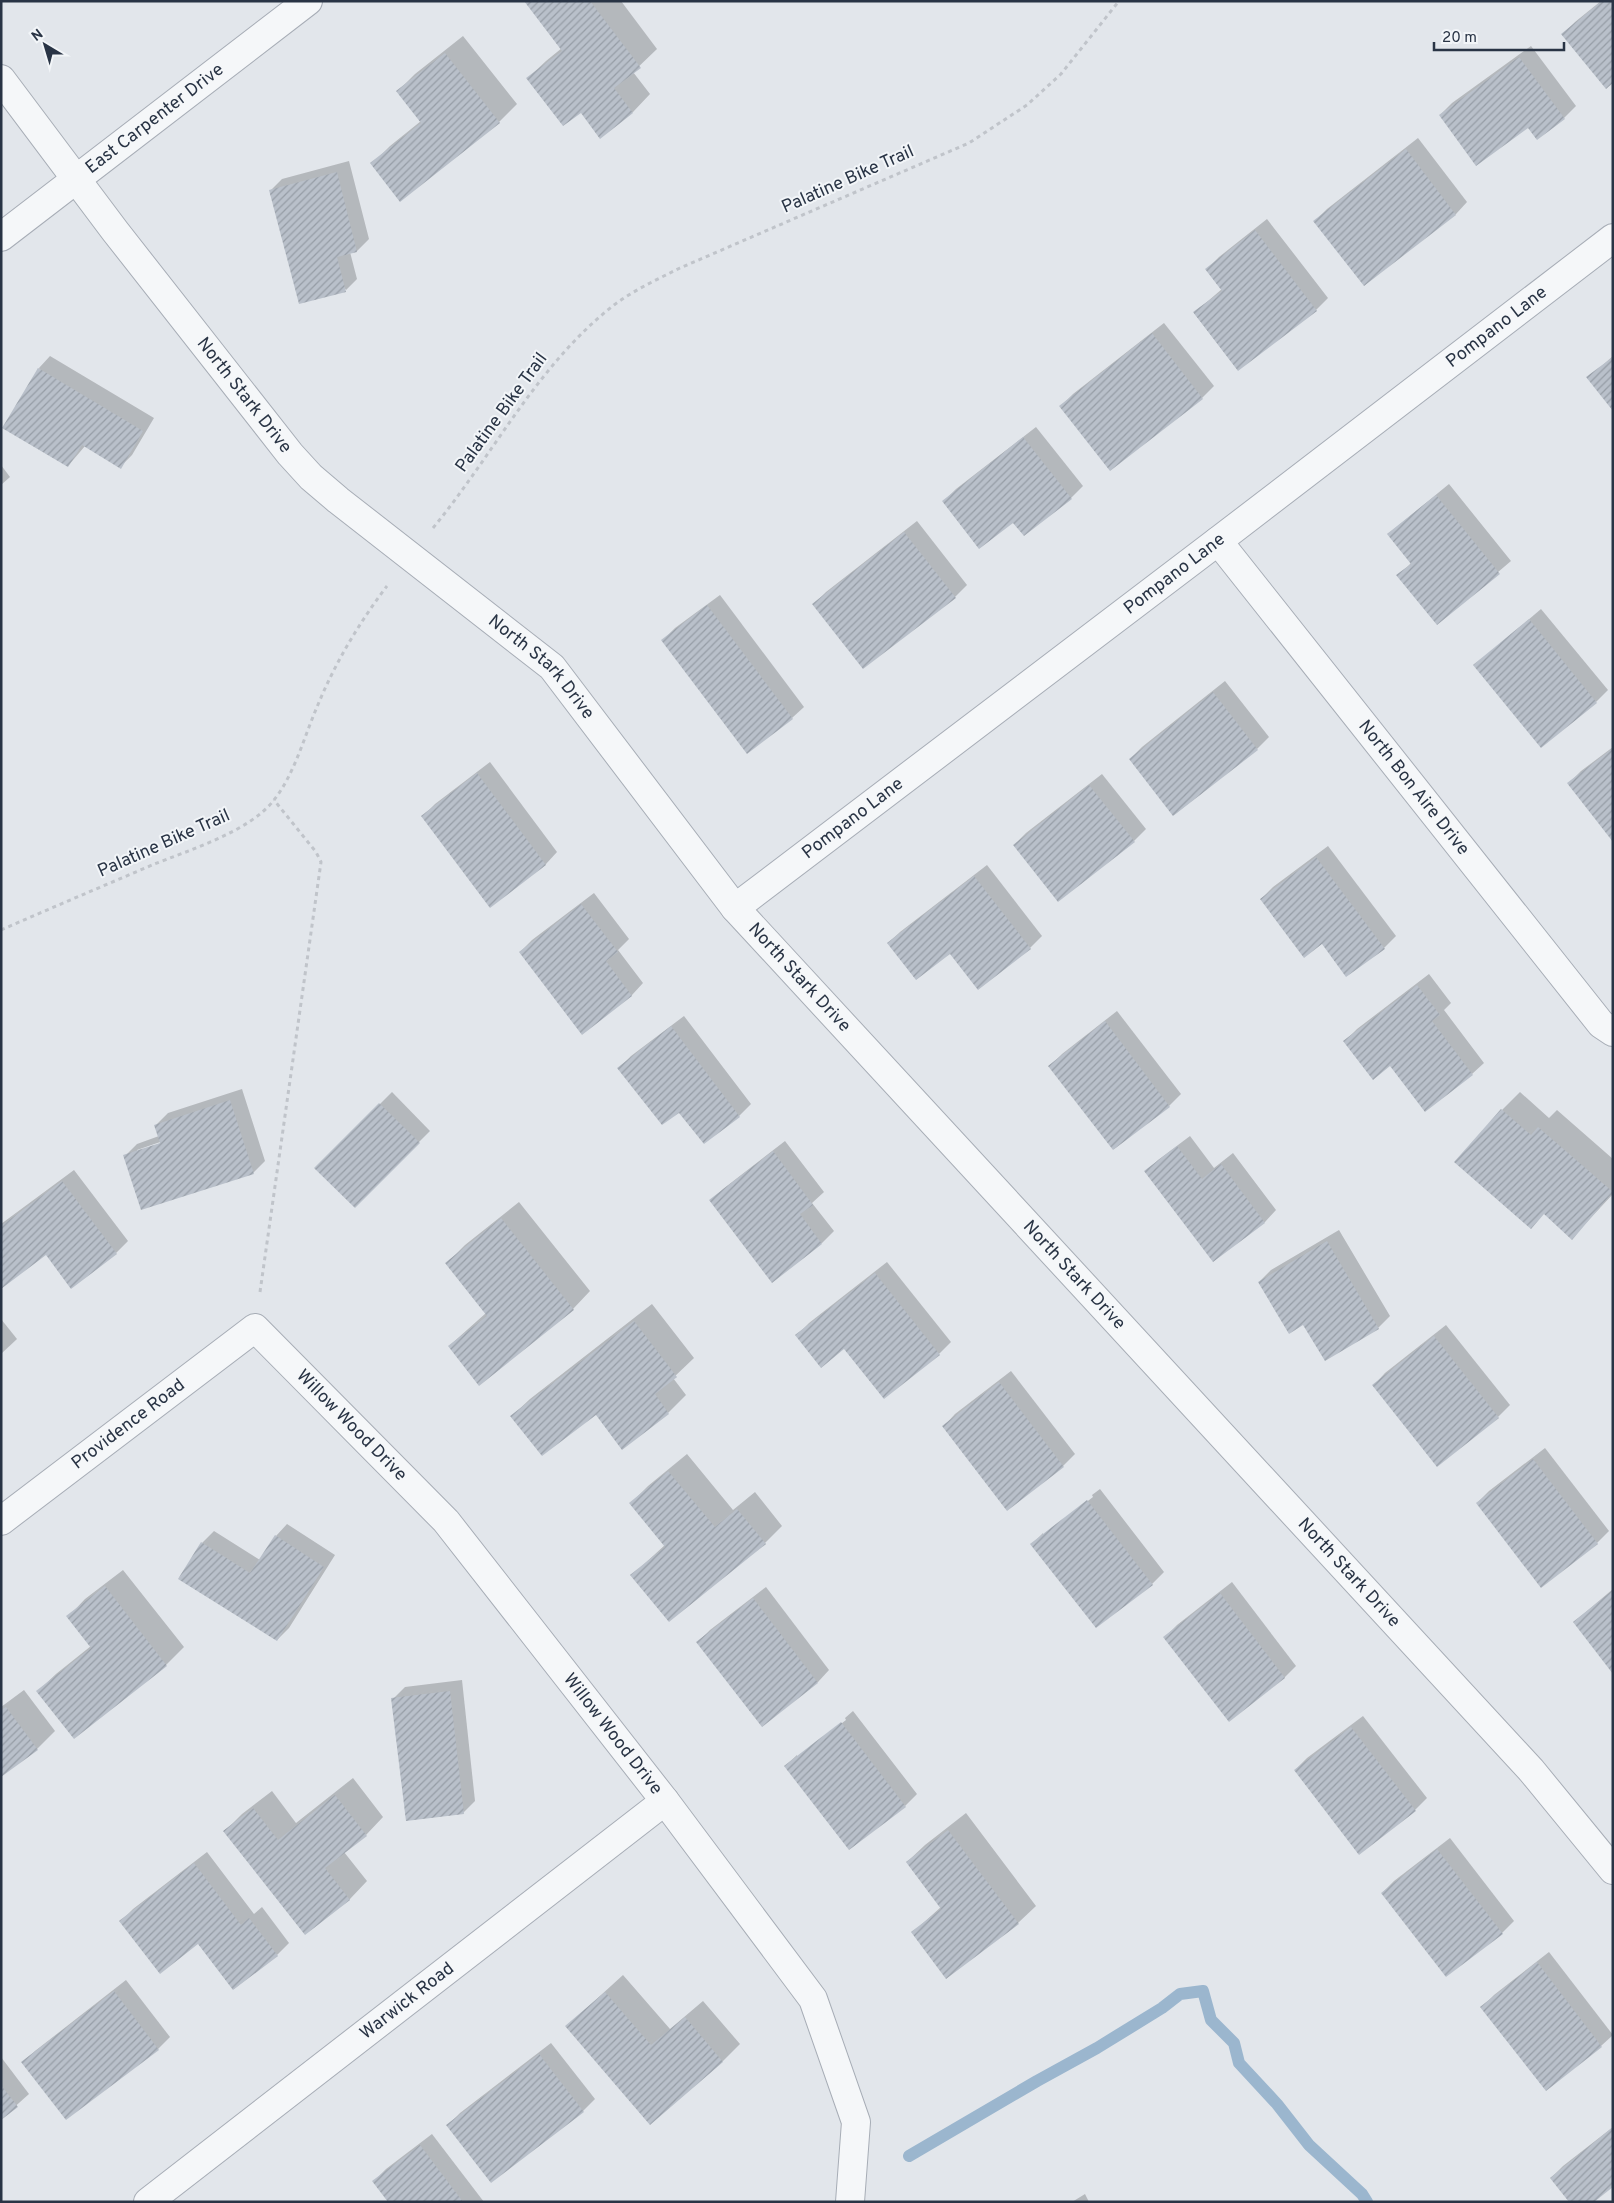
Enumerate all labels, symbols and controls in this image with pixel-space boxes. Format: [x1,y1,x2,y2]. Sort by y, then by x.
north arrow [20,20,70,70]
scale bar [1434,20,1564,52]
text: N [29,26,47,46]
text: 20 m [1442,29,1477,48]
street label: East Carpenter Drive [81,58,229,179]
street label: Palatine Bike Trail [778,140,918,220]
street label: Pompano Lane [1442,281,1552,373]
street label: North Stark Drive [191,333,297,458]
street label: Palatine Bike Trail [451,349,553,477]
street label: Pompano Lane [1119,528,1230,620]
street label: North Stark Drive [483,610,599,724]
street label: North Bon Aire Drive [1353,715,1474,860]
street label: Pompano Lane [797,773,908,864]
street label: Palatine Bike Trail [94,804,234,884]
street label: North Stark Drive [743,918,856,1037]
street label: North Stark Drive [1018,1216,1130,1335]
street label: Willow Wood Drive [291,1365,412,1486]
street label: Providence Road [67,1374,190,1475]
street label: North Stark Drive [1293,1513,1405,1632]
street label: Willow Wood Drive [558,1669,667,1800]
street label: Warwick Road [355,1957,459,2045]

